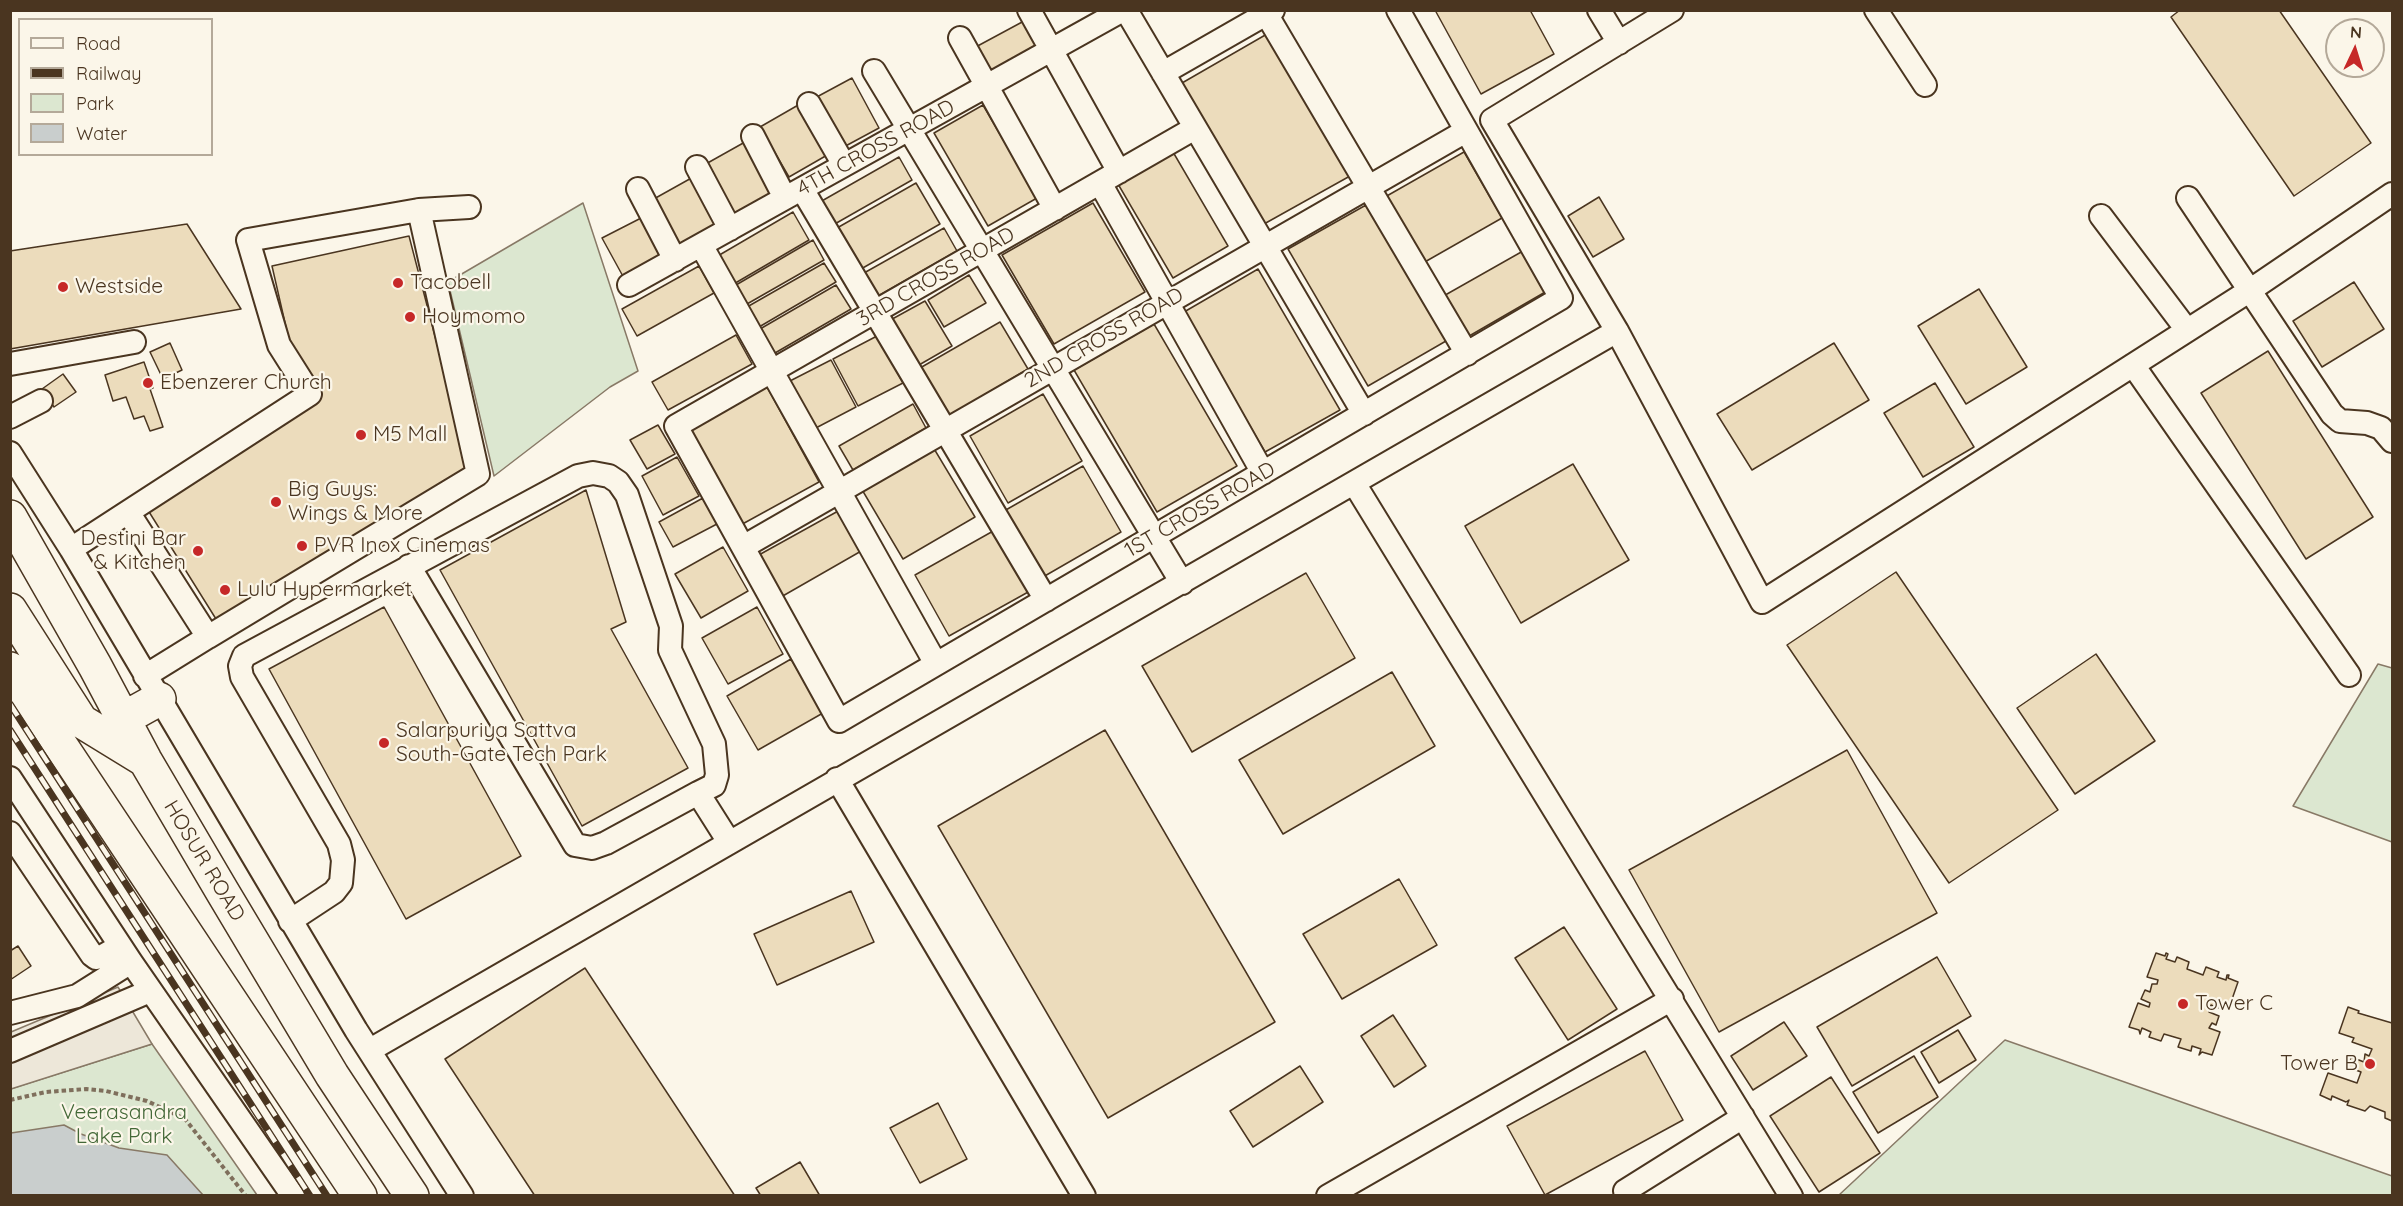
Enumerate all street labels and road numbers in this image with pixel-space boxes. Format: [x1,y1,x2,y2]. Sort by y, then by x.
street label: 4TH CROSS ROAD [793,94,959,202]
street label: 3RD CROSS ROAD [853,222,1019,332]
street label: 2ND CROSS ROAD [1020,282,1188,394]
street label: 1ST CROSS ROAD [1120,457,1280,563]
street label: HOSUR ROAD [158,796,250,926]

